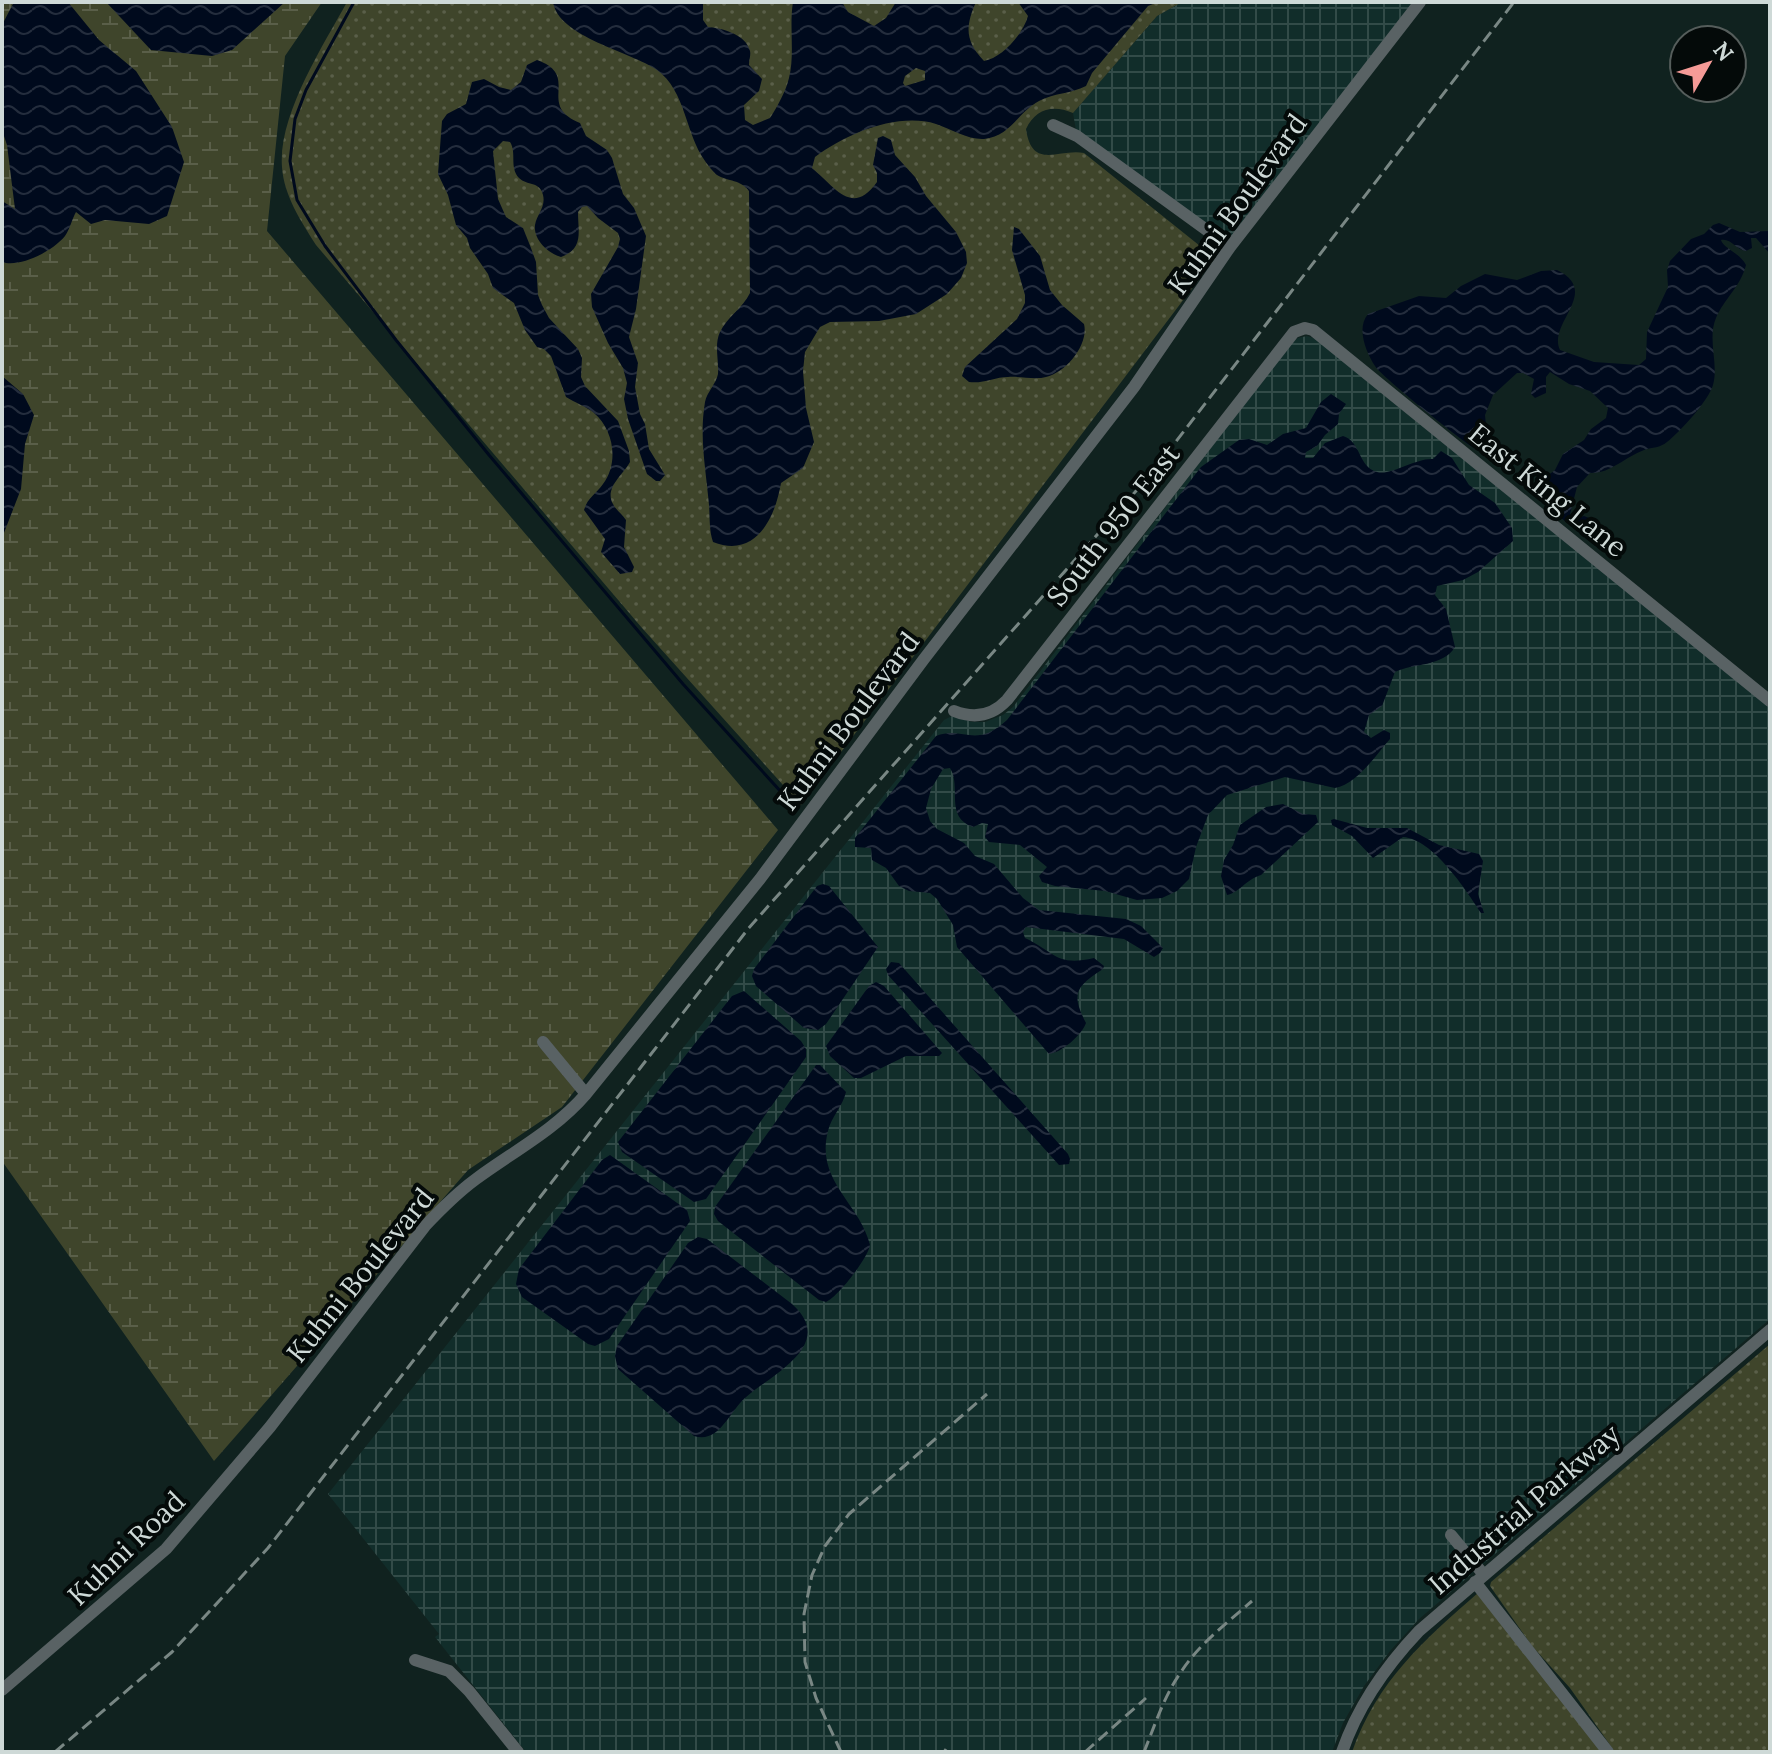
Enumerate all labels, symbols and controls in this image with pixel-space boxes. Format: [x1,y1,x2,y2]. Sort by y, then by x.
north arrow [1668,24,1748,104]
text: N [1707,36,1740,67]
street label: Kuhni Boulevard [1159,107,1315,301]
street label: East King Lane [1462,415,1634,565]
street label: South 950 East [1039,437,1188,613]
street label: Kuhni Boulevard [769,624,927,818]
street label: Kuhni Boulevard [278,1180,442,1370]
street label: Industrial Parkway [1421,1416,1627,1602]
street label: Kuhni Road [60,1483,192,1613]

